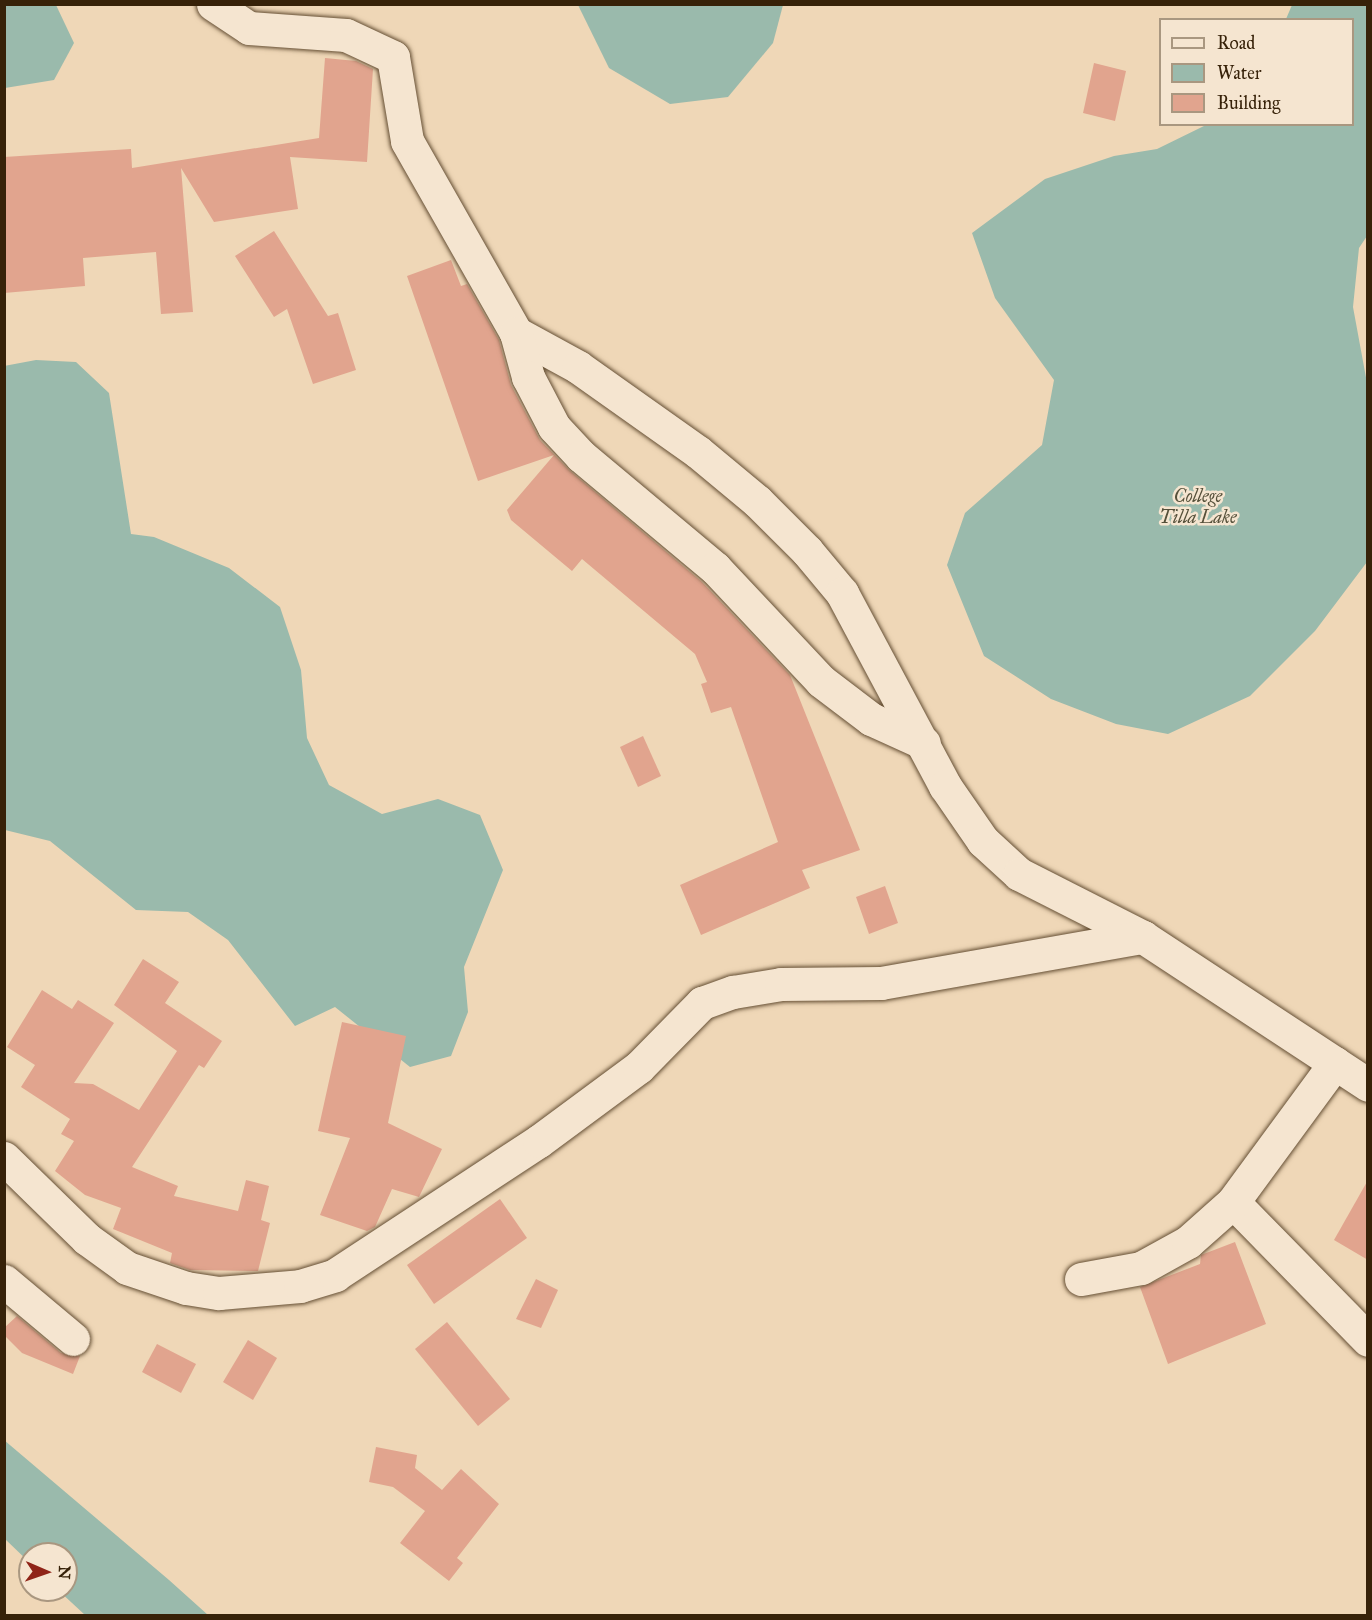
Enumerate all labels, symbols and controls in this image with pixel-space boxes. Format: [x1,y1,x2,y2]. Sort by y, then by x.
legend [1159,18,1354,126]
text: Road [1217,32,1255,54]
text: Water [1217,62,1261,84]
text: Building [1217,92,1280,114]
water label: College Tilla Lake [1159,486,1237,528]
north arrow [18,1542,78,1602]
text: N [55,1565,74,1580]

